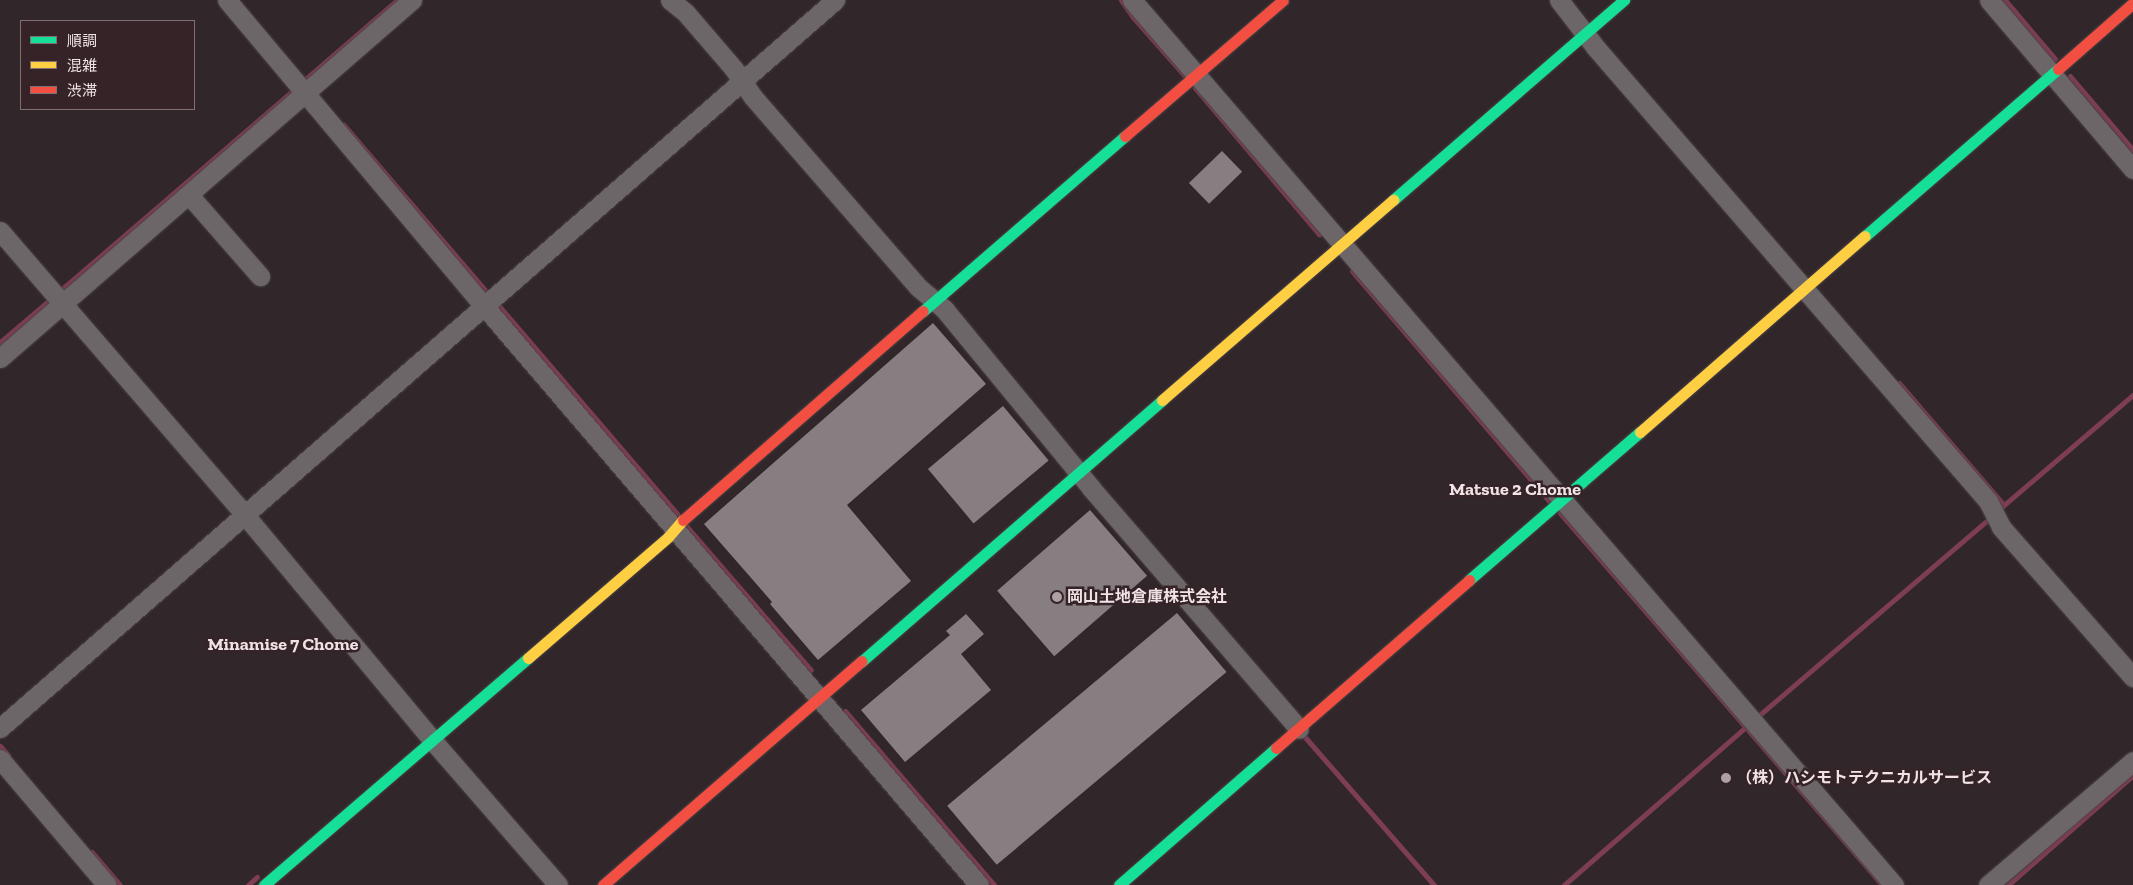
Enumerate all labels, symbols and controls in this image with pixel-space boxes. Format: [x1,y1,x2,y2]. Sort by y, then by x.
legend [20,20,195,110]
text: 順調 [67,32,97,50]
text: 混雑 [67,57,97,75]
text: 渋滞 [67,82,97,100]
district label: Matsue 2 Chome [1449,478,1581,500]
place label: 岡山土地倉庫株式会社 [1067,587,1227,607]
marker: 岡山土地倉庫株式会社 [1051,591,1063,603]
district label: Minamise 7 Chome [208,633,358,655]
place label: （株）ハシモトテクニカルサービス [1736,768,1992,788]
marker: （株）ハシモトテクニカルサービス [1720,772,1732,784]

